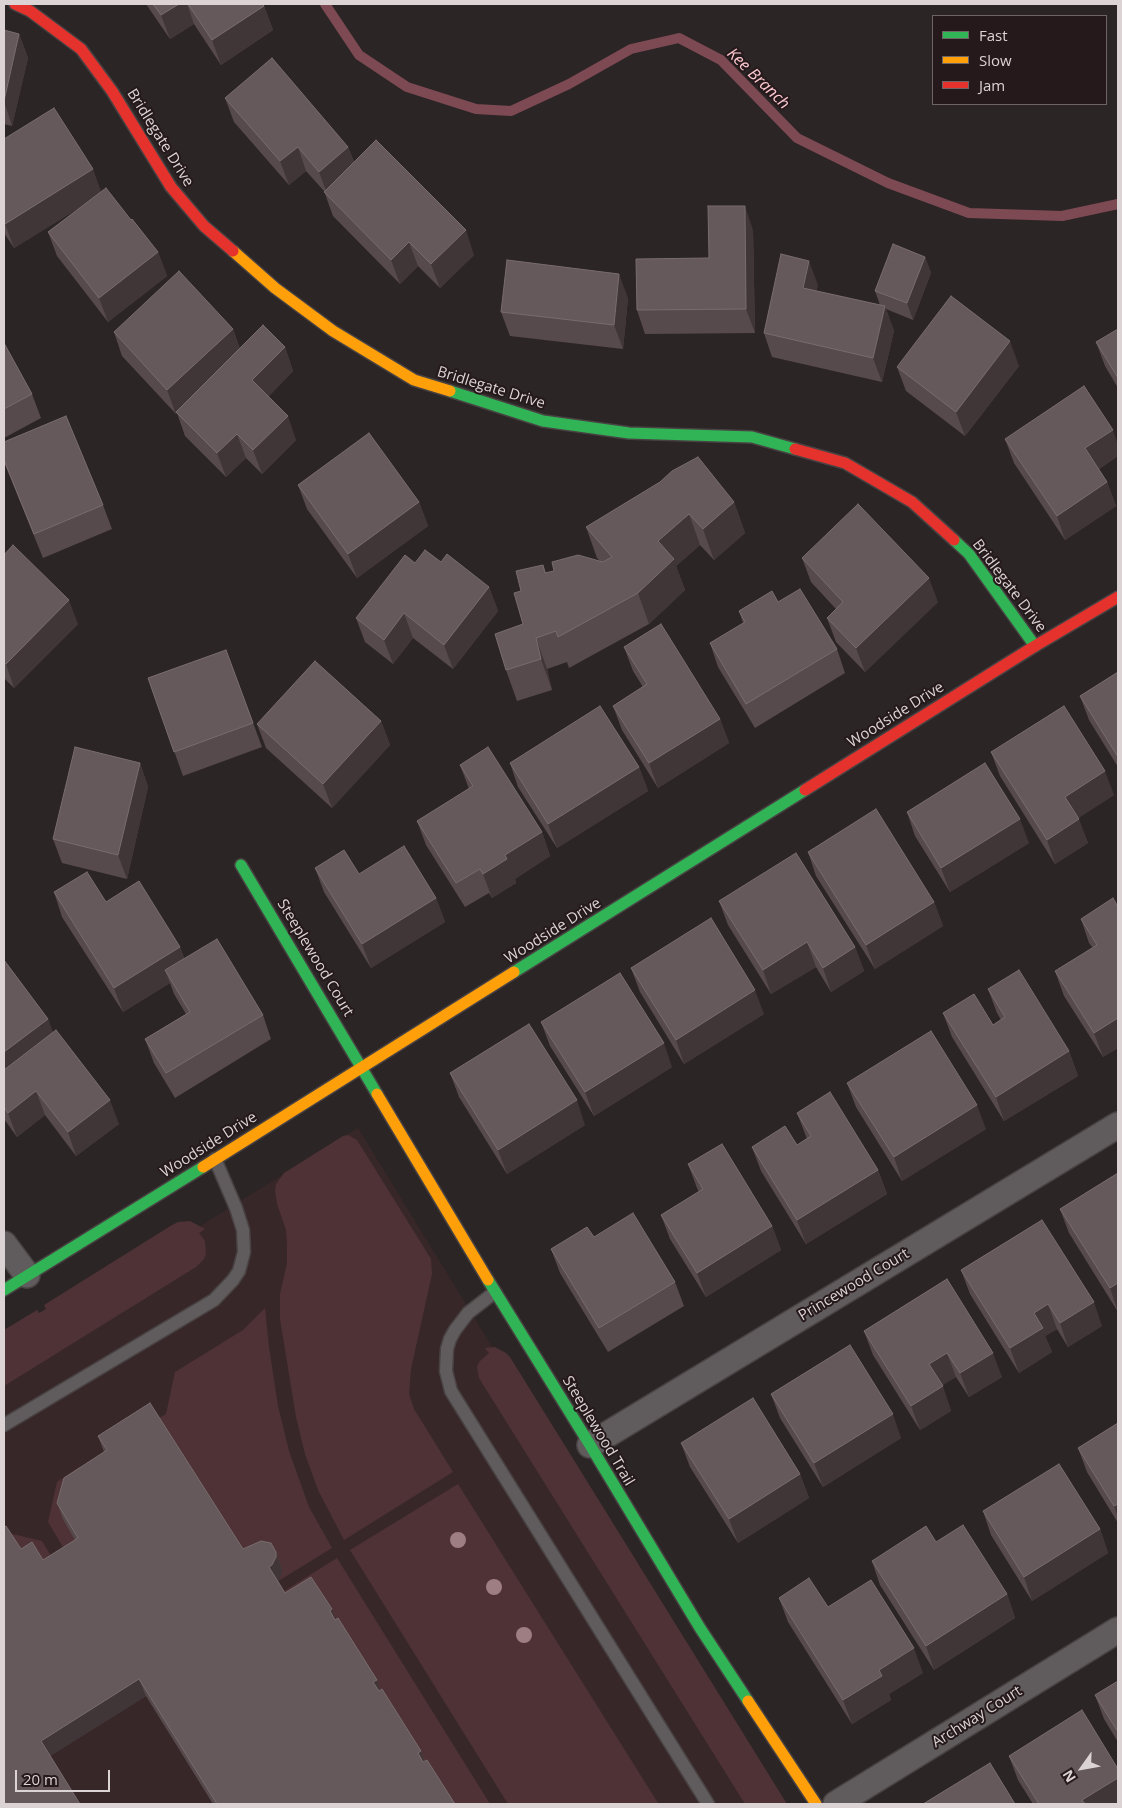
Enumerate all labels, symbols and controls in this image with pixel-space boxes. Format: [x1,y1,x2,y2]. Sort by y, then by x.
legend [932,15,1107,105]
text: Fast [979,25,1008,45]
water label: Kee Branch [723,44,793,114]
text: Slow [979,50,1012,70]
text: Jam [979,75,1005,95]
street label: Bridlegate Drive [123,86,197,190]
street label: Bridlegate Drive [435,363,547,413]
street label: Bridlegate Drive [968,536,1050,636]
street label: Woodside Drive [844,678,948,752]
street label: Woodside Drive [501,894,605,968]
street label: Steeplewood Court [273,896,357,1020]
street label: Woodside Drive [157,1108,261,1182]
street label: Princewood Court [796,1245,912,1325]
street label: Steeplewood Trail [558,1373,638,1489]
street label: Archway Court [929,1682,1025,1752]
north arrow [1057,1743,1107,1793]
scale bar [18,1760,112,1792]
text: N [1058,1766,1080,1786]
text: 20 m [23,1769,58,1789]

